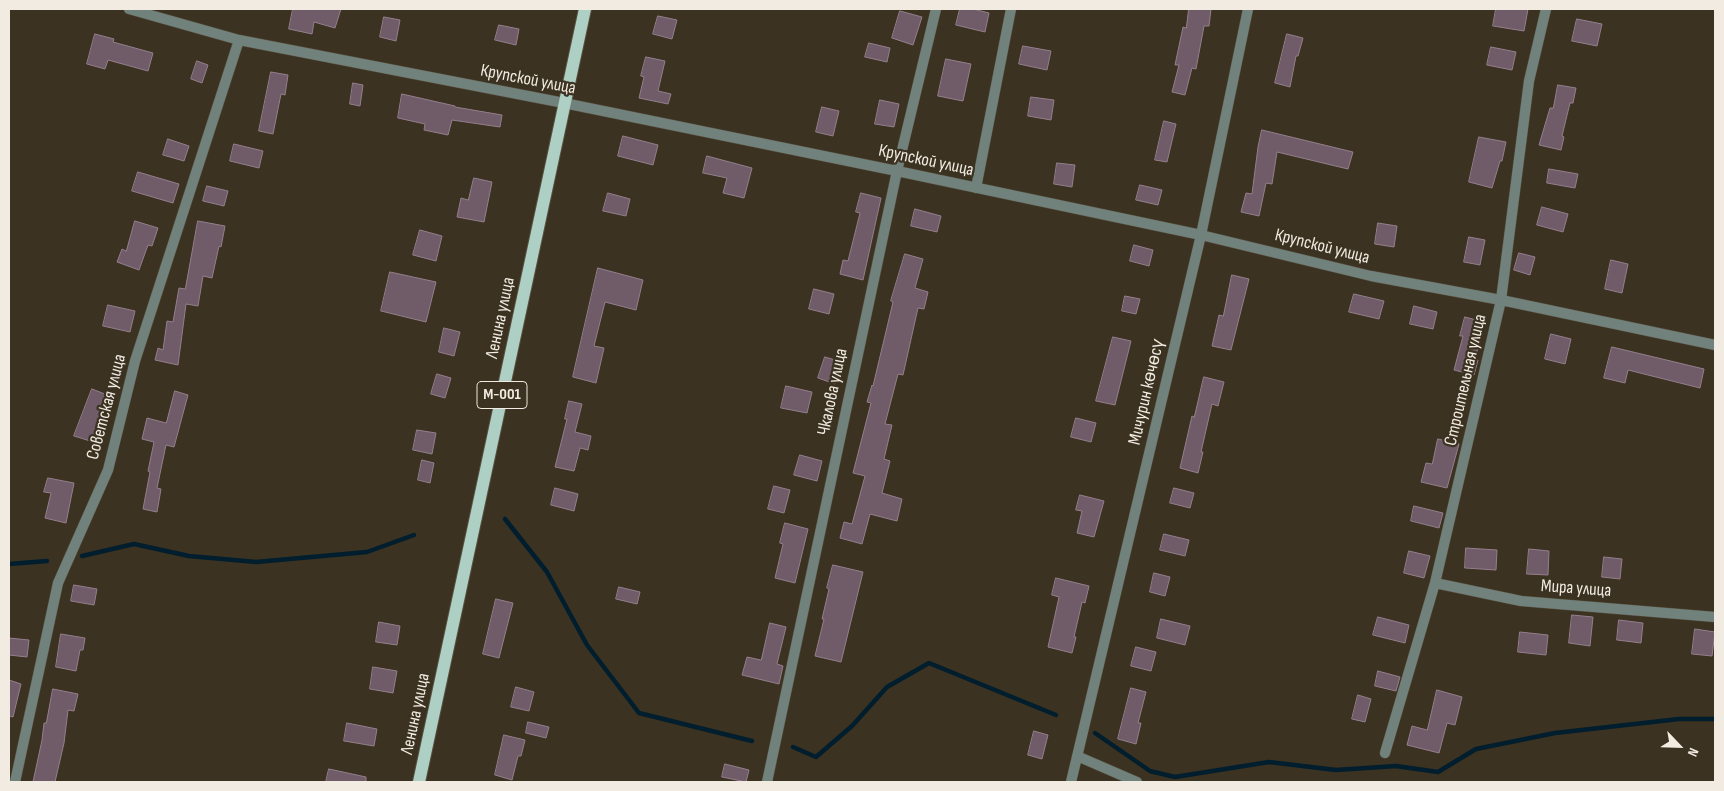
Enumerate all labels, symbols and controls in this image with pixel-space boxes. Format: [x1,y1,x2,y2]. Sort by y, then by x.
street label: Крупской улица [478,60,578,100]
street label: Крупской улица [876,140,976,182]
street label: Крупской улица [1272,225,1372,269]
street label: Ленина улица [482,275,520,361]
street label: Строительная улица [1440,312,1492,448]
street label: Мичурин көчөсү [1124,337,1170,447]
street label: Чкалова улица [813,346,853,438]
street label: Советская улица [83,352,131,462]
road number: М-001 [477,382,527,408]
street label: Мира улица [1540,576,1612,602]
street label: Ленина улица [397,671,435,757]
north arrow [1654,721,1704,771]
text: N [1684,745,1702,759]

